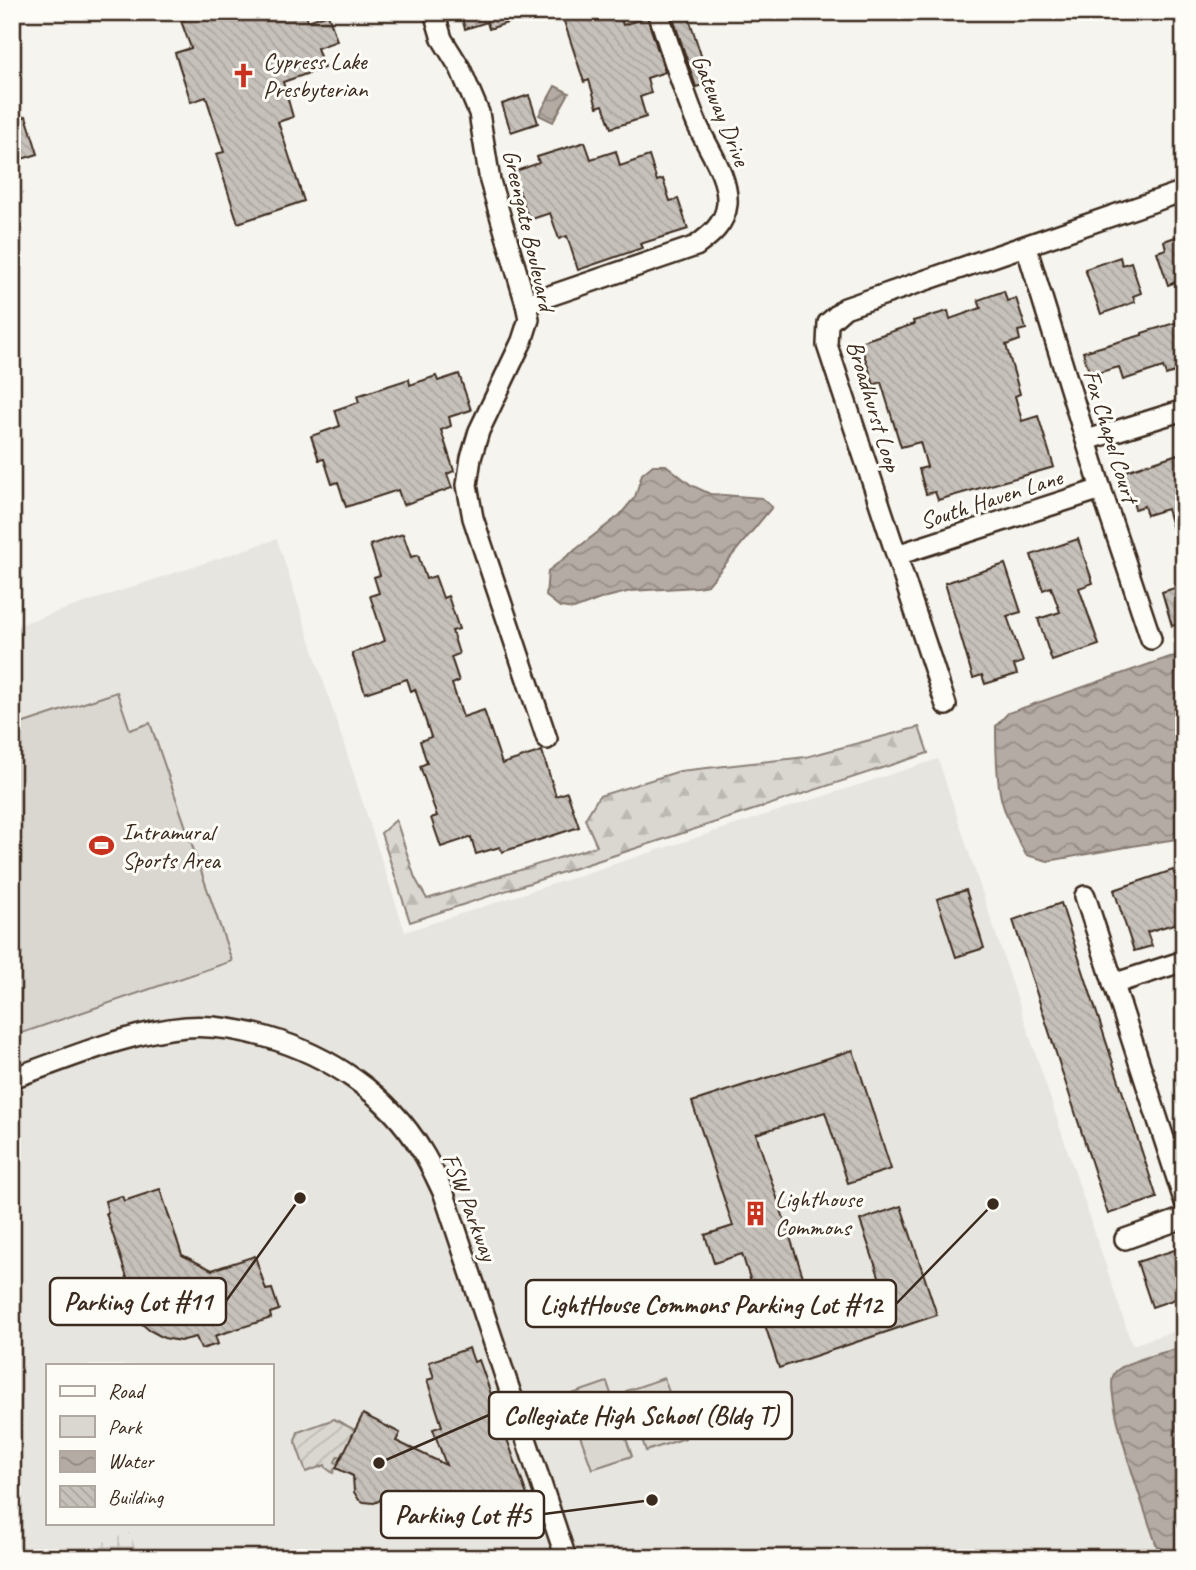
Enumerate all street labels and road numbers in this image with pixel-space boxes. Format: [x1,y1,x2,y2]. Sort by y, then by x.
street label: Gateway Drive [685,50,758,172]
street label: Greengate Boulevard [496,147,563,317]
street label: Broadhurst Loop [840,337,908,476]
street label: Fox Chapel Court [1077,366,1146,509]
street label: South Haven Lane [916,461,1068,536]
street label: FSW Parkway [436,1149,505,1267]

